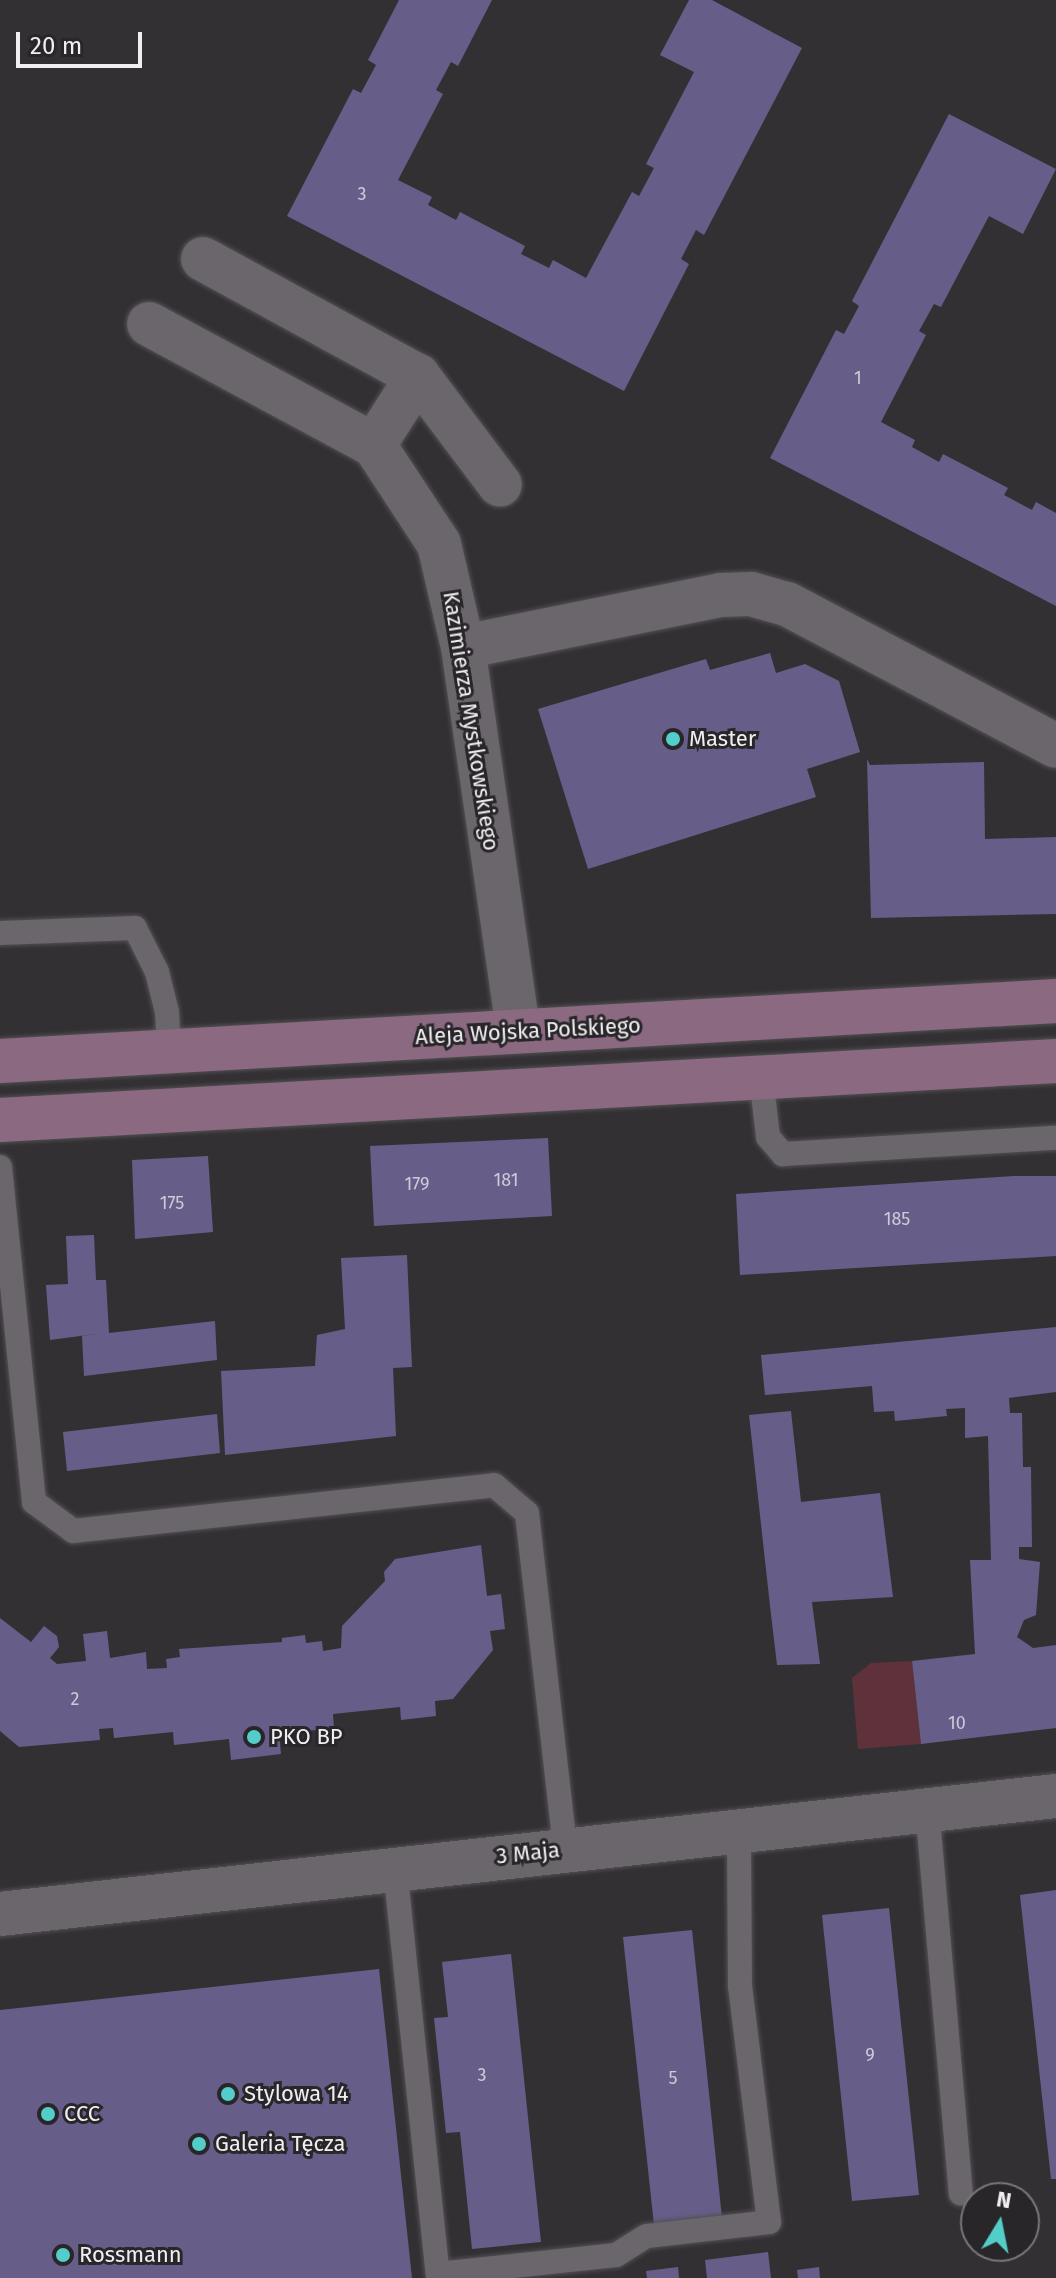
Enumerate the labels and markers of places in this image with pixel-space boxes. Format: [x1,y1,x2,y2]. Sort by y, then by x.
place label: Master [689,726,756,752]
marker: Master [664,730,682,748]
place label: PKO BP [270,1724,343,1750]
marker: PKO BP [245,1728,263,1746]
place label: Stylowa 14 [244,2081,348,2107]
marker: Stylowa 14 [219,2085,237,2103]
place label: CCC [64,2101,100,2127]
marker: CCC [39,2105,57,2123]
place label: Galeria Tęcza [215,2131,345,2157]
marker: Galeria Tęcza [190,2135,208,2153]
place label: Rossmann [79,2242,182,2268]
marker: Rossmann [54,2246,72,2264]

